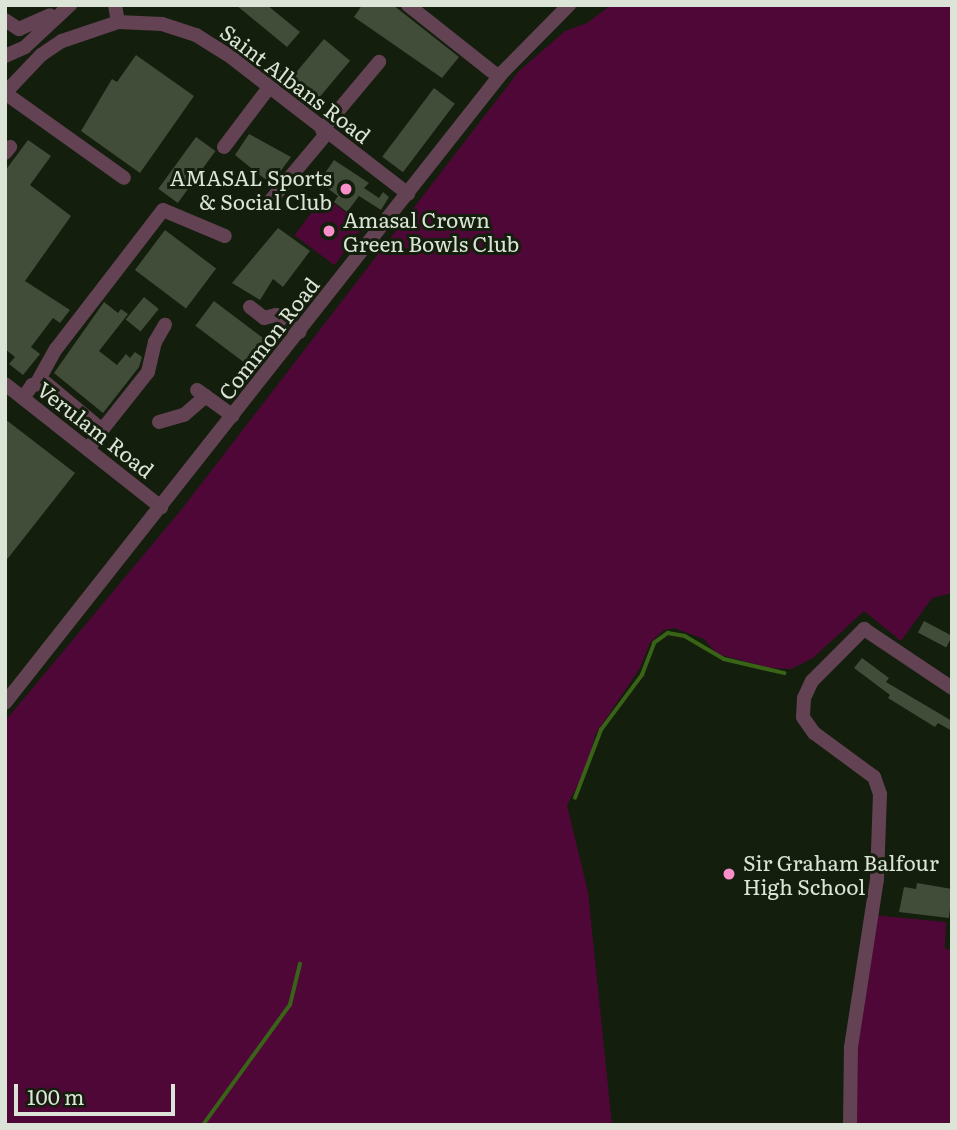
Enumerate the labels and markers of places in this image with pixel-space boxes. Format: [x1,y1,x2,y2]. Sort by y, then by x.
place label: AMASAL Sports & Social Club [170,164,332,214]
marker: AMASAL Sports & Social Club [338,181,354,197]
place label: Amasal Crown Green Bowls Club [343,206,519,256]
marker: Amasal Crown Green Bowls Club [321,223,337,239]
place label: Sir Graham Balfour High School [743,849,939,899]
marker: Sir Graham Balfour High School [721,866,737,882]

